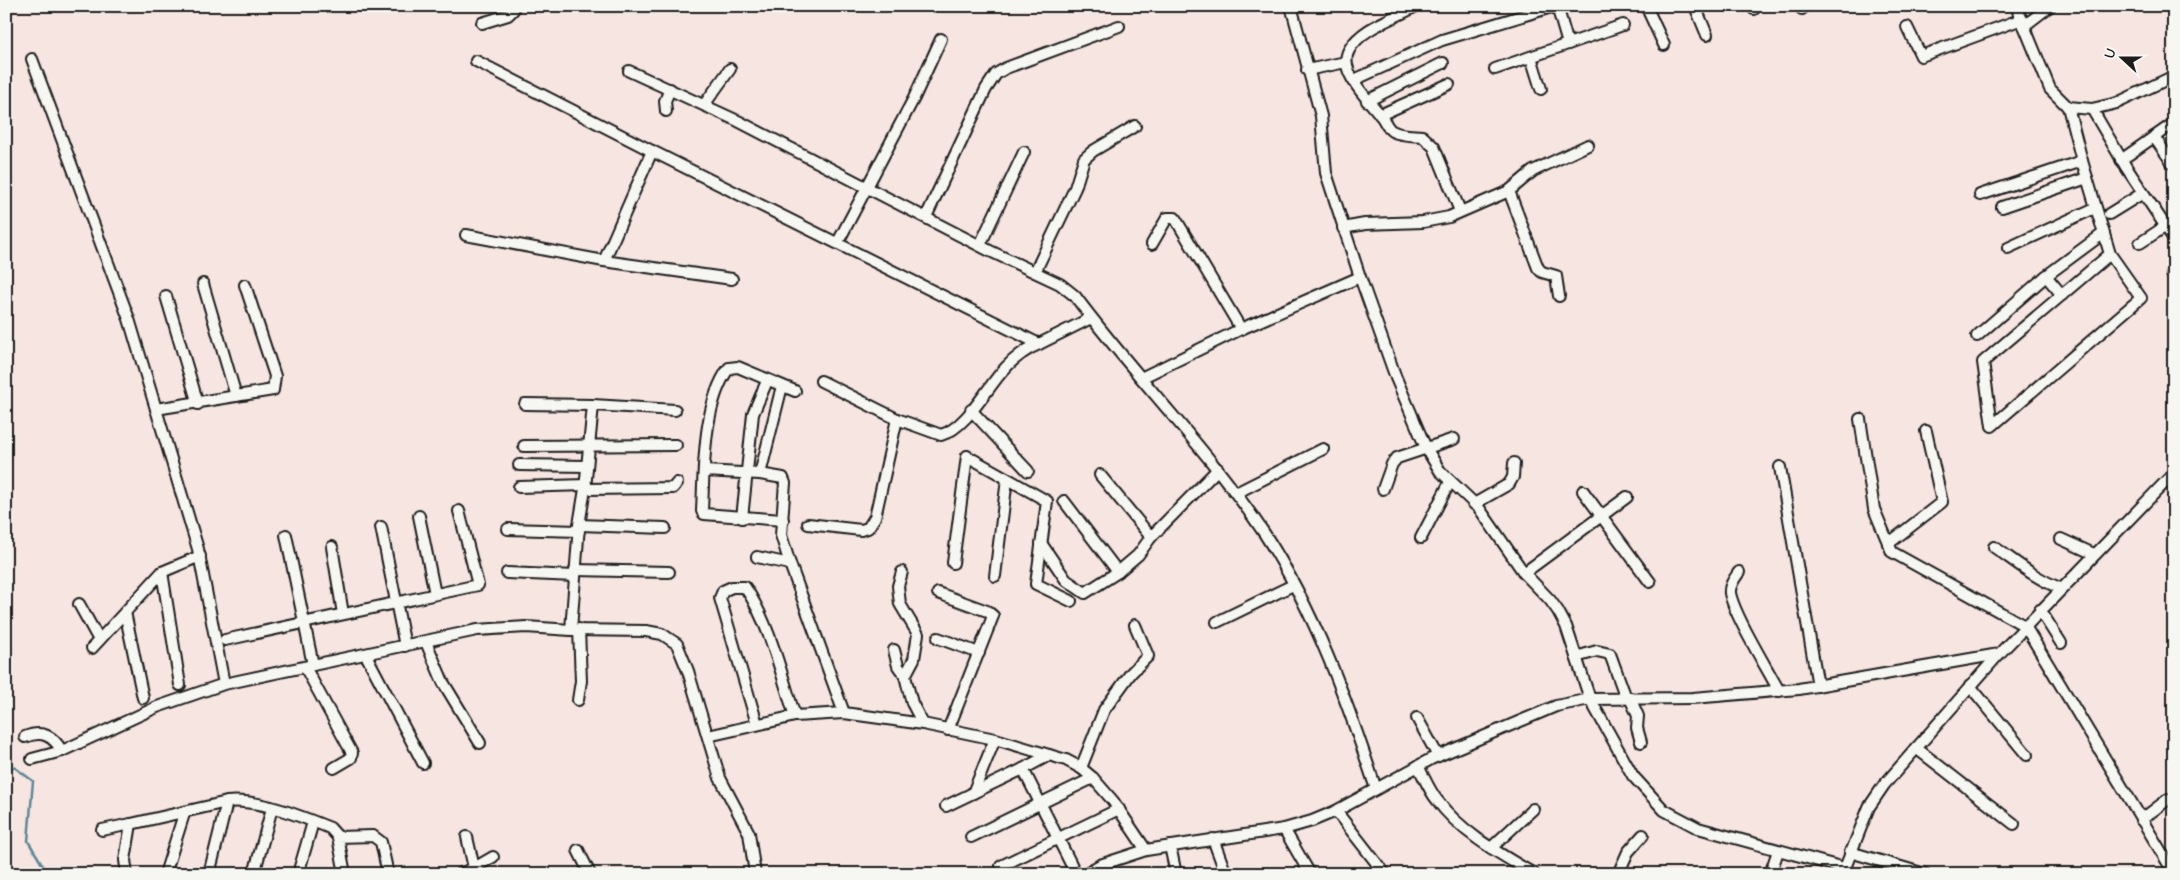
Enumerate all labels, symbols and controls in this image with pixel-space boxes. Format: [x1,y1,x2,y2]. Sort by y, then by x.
north arrow [2098,32,2148,82]
text: U [2101,46,2120,61]

